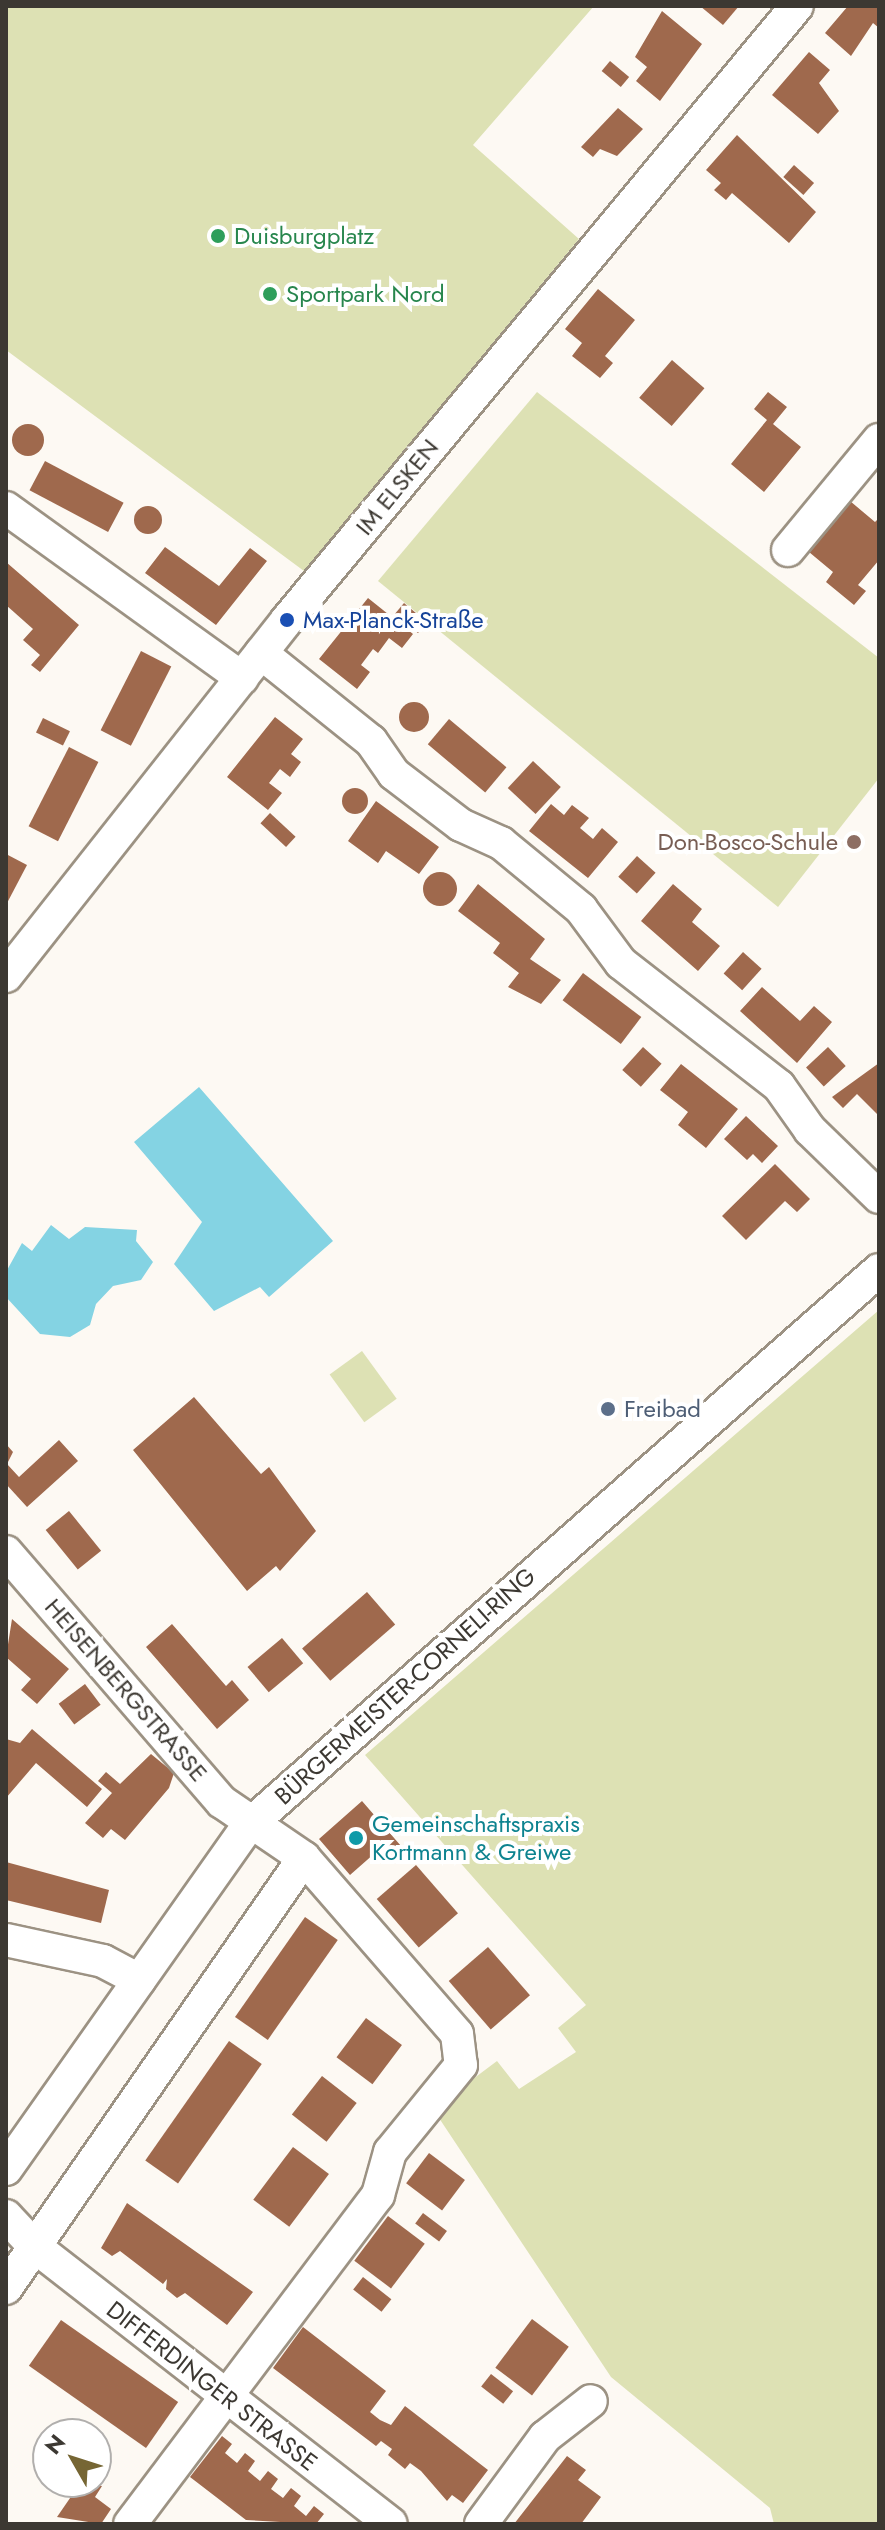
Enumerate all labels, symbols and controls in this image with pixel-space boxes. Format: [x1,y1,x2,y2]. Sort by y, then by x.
place label: Duisburgplatz [234,222,374,250]
marker: Duisburgplatz [209,227,227,245]
place label: Sportpark Nord [286,280,445,308]
marker: Sportpark Nord [261,285,279,303]
street label: IM ELSKEN [350,433,444,541]
place label: Max-Planck-Straße [303,606,484,634]
marker: Max-Planck-Straße [278,611,296,629]
place label: Don-Bosco-Schule [657,828,838,856]
marker: Don-Bosco-Schule [845,833,863,851]
place label: Freibad [624,1395,701,1423]
marker: Freibad [599,1400,617,1418]
street label: BÜRGERMEISTER-CORNELI-RING [269,1561,541,1811]
street label: HEISENBERGSTRASSE [39,1593,213,1787]
place label: Gemeinschaftspraxis Kortmann & Greiwe [372,1810,580,1866]
marker: Gemeinschaftspraxis Kortmann & Greiwe [347,1829,365,1847]
street label: DIFFERDINGER STRASSE [101,2295,323,2477]
north arrow [32,2418,112,2498]
text: N [37,2427,73,2461]

